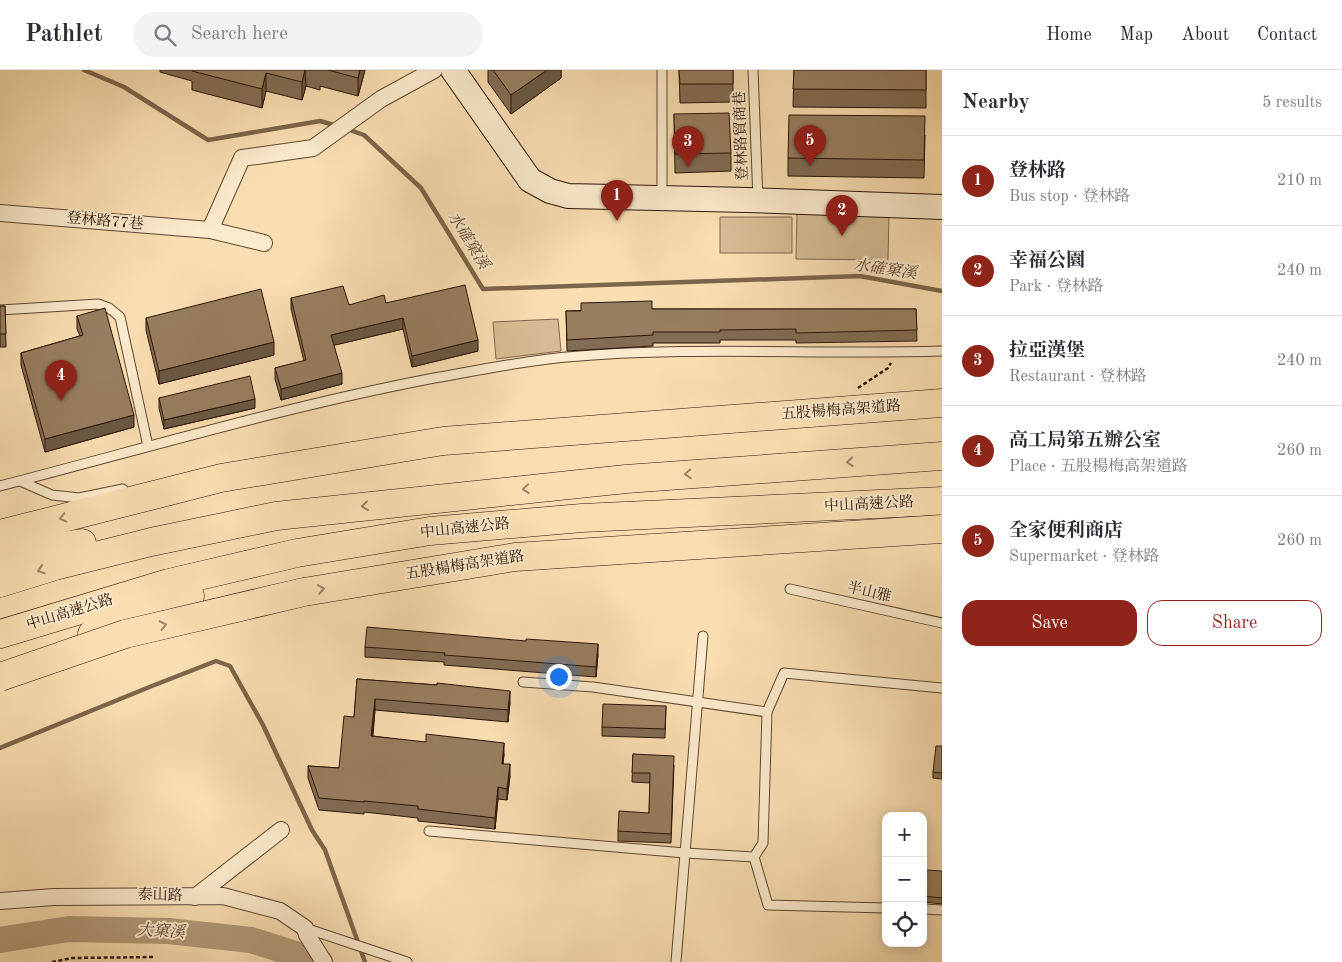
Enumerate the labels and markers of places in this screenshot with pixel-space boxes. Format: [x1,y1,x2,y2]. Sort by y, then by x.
pin: 5 [794,125,826,166]
pin: 3 [672,126,704,167]
pin: 1 [601,180,633,221]
pin: 2 [826,195,858,236]
pin: 4 [45,360,77,401]

